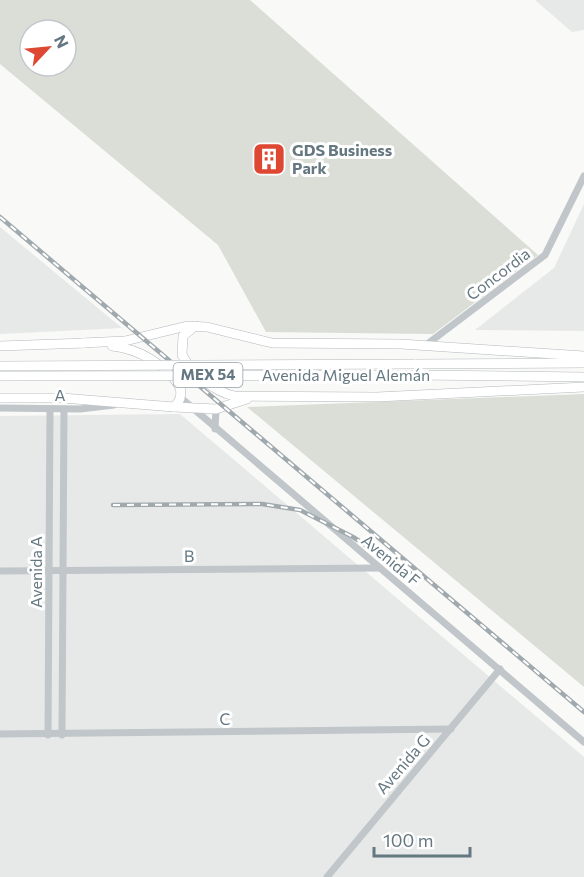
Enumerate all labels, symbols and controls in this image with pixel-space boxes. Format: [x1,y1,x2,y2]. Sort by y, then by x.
north arrow [18,18,78,78]
text: N [51,32,73,51]
place label: GDS Business Park [292,140,392,177]
building icon: GDS Business Park [251,141,287,177]
street label: Concordia [462,243,533,304]
road number: MEX 54 [174,363,242,387]
street label: Avenida Miguel Alemán [262,365,430,384]
street label: A [54,385,66,404]
street label: Avenida F [358,530,424,589]
street label: Avenida A [26,536,45,608]
street label: B [184,546,194,565]
street label: C [219,709,231,728]
street label: Avenida G [372,730,434,797]
scale bar [374,820,470,858]
text: 100 m [383,829,433,851]

